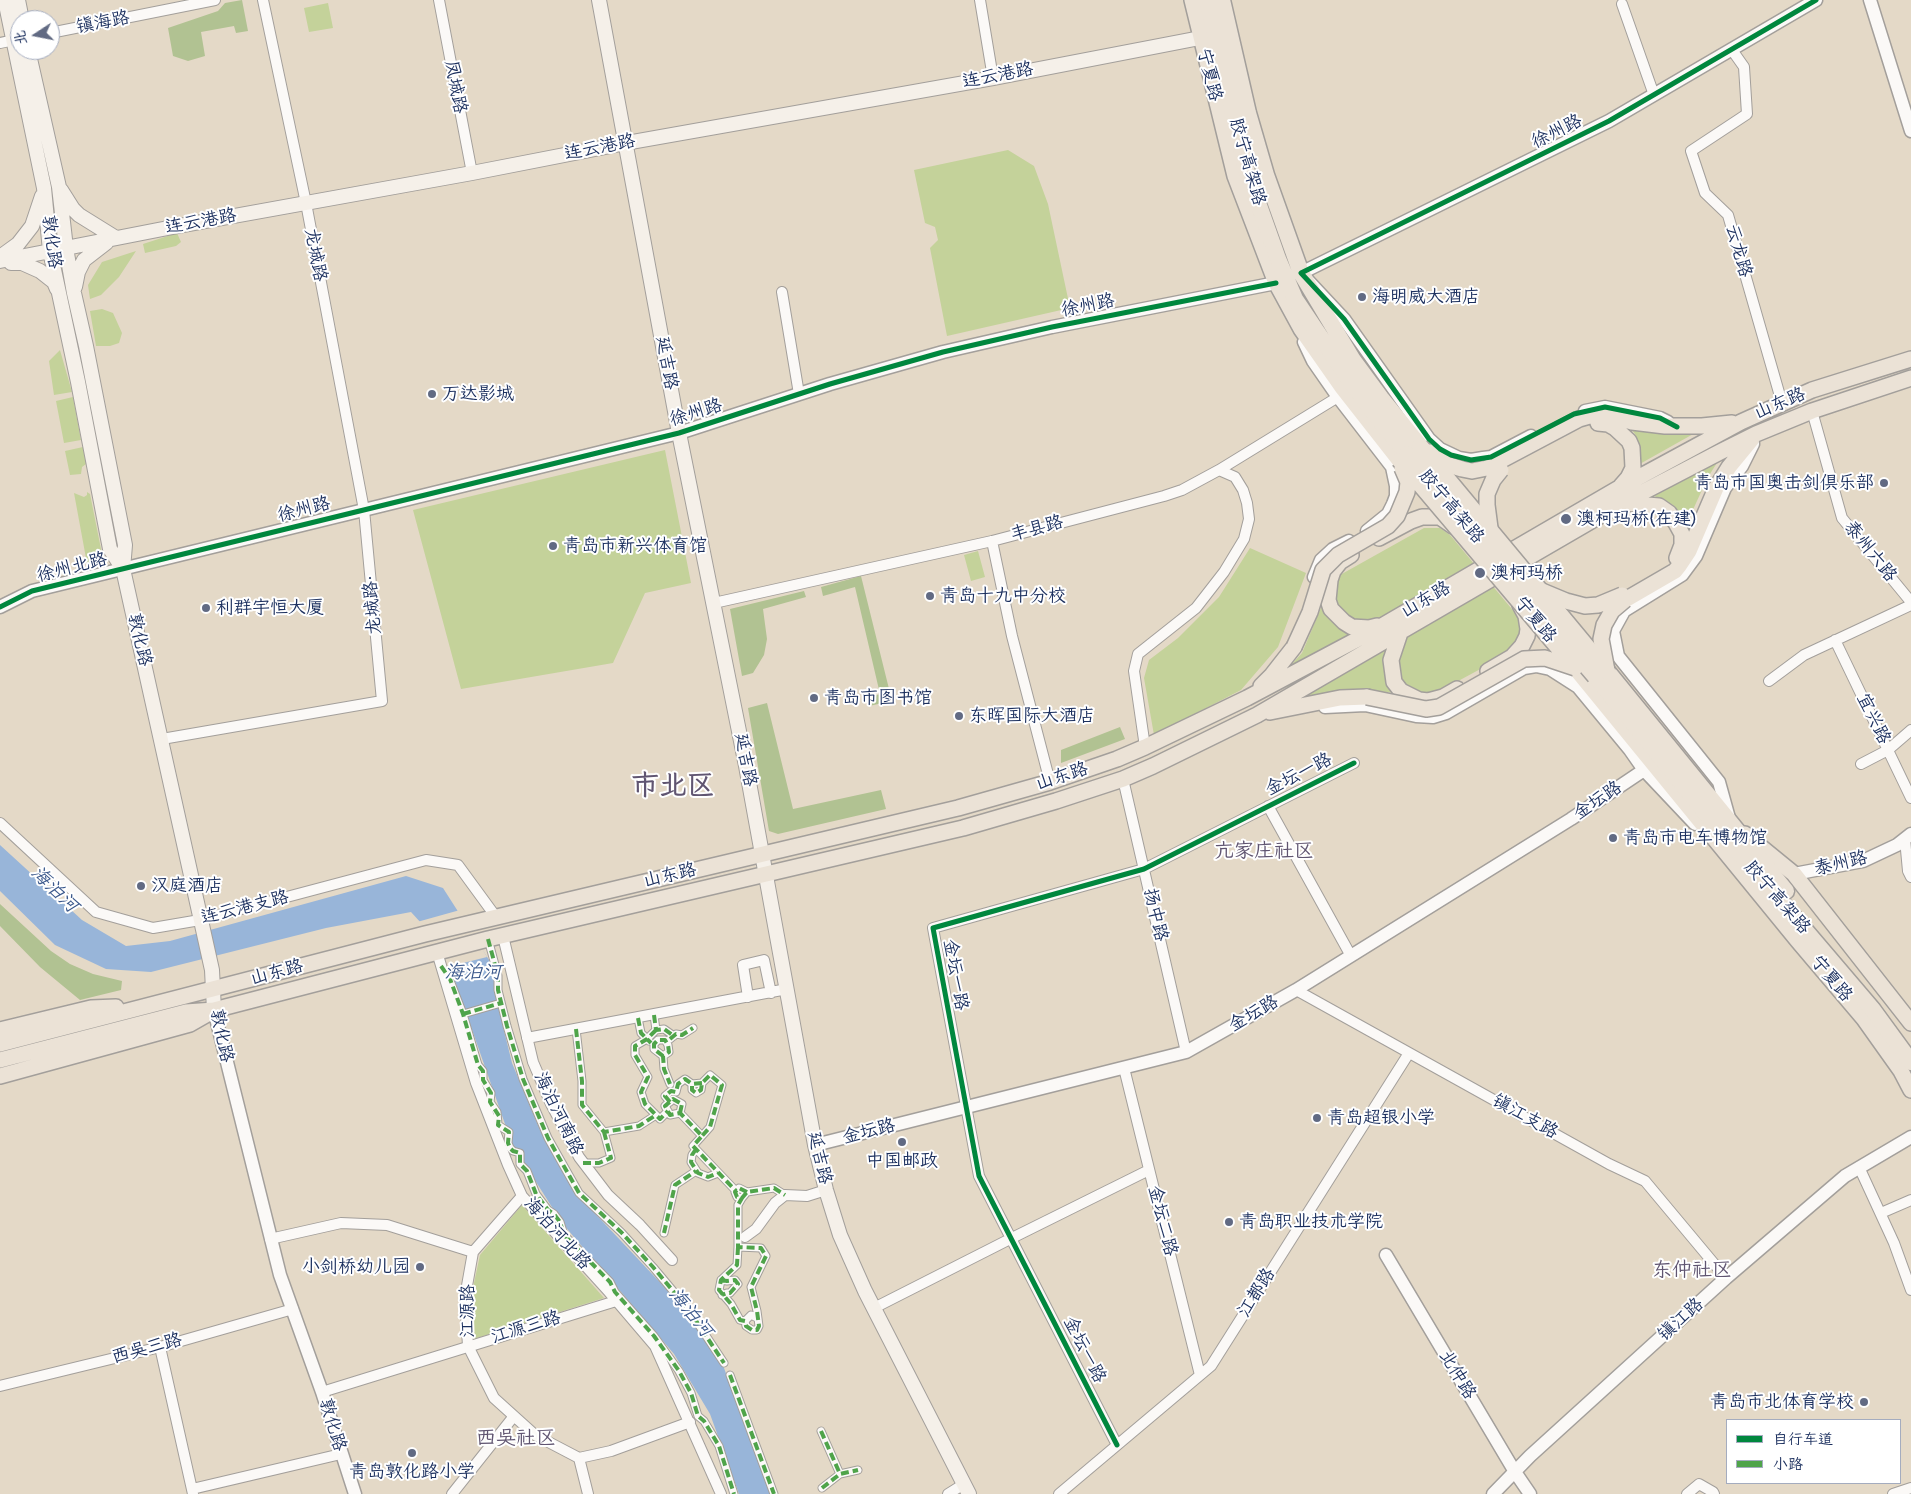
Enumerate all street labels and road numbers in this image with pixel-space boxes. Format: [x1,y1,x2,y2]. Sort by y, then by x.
street label: 镇海路 [74,7,132,39]
street label: 宁夏路 [1192,46,1226,104]
street label: 凤城路 [439,58,471,116]
street label: 连云港路 [961,59,1035,93]
street label: 徐州路 [1528,110,1586,154]
street label: 胶宁高架路 [1224,116,1270,208]
street label: 连云港路 [563,131,637,165]
street label: 连云港路 [164,205,238,239]
street label: 敦化路 [37,214,65,270]
street label: 云龙路 [1720,222,1756,280]
street label: 龙城路 [299,226,331,284]
street label: 徐州路 [1059,290,1117,322]
street label: 延吉路 [651,335,681,391]
street label: 山东路 [1751,384,1809,424]
street label: 徐州路 [667,395,725,431]
street label: 胶宁高架路 [1414,466,1488,548]
street label: 徐州路 [275,493,333,527]
street label: 丰县路 [1008,512,1066,546]
street label: 泰州六路 [1839,517,1901,587]
street label: 徐州北路 [34,549,110,587]
street label: 龙城路· [360,574,386,636]
street label: 山东路 [1397,577,1455,623]
street label: 宁夏路 [1509,592,1561,648]
street label: 敦化路 [122,611,156,669]
street label: 宜兴路 [1851,690,1895,748]
street label: 延吉路 [729,731,761,789]
street label: 金坛一路 [1262,749,1336,801]
street label: 山东路 [1033,758,1091,796]
street label: 金坛路 [1570,777,1626,825]
street label: 泰州路 [1812,847,1870,881]
street label: 胶宁高架路 [1739,857,1815,939]
street label: 山东路 [641,859,699,893]
street label: 扬中路 [1138,886,1172,944]
street label: 连云港支路 [199,887,291,929]
street label: 金坛一路 [938,938,972,1012]
street label: 宁夏路 [1805,951,1857,1007]
street label: 山东路 [248,956,306,990]
street label: 金坛路 [1225,991,1283,1037]
street label: 敦化路 [205,1007,237,1065]
street label: 海泊河南路 [529,1069,587,1159]
street label: 镇江支路 [1488,1090,1562,1144]
street label: 金坛路 [840,1115,898,1149]
street label: 延吉路 [802,1129,836,1187]
street label: 金坛二路 [1143,1183,1181,1259]
street label: 海泊河北路 [519,1193,595,1275]
street label: 江都路 [1234,1264,1280,1322]
street label: 江源路 [457,1284,479,1338]
street label: 镇江路 [1654,1294,1708,1346]
street label: 江源三路 [488,1307,564,1349]
street label: 金坛一路 [1058,1313,1110,1387]
street label: 西吴三路 [109,1329,185,1369]
street label: 北仲路 [1434,1346,1480,1404]
street label: 敦化路 [314,1396,350,1454]

